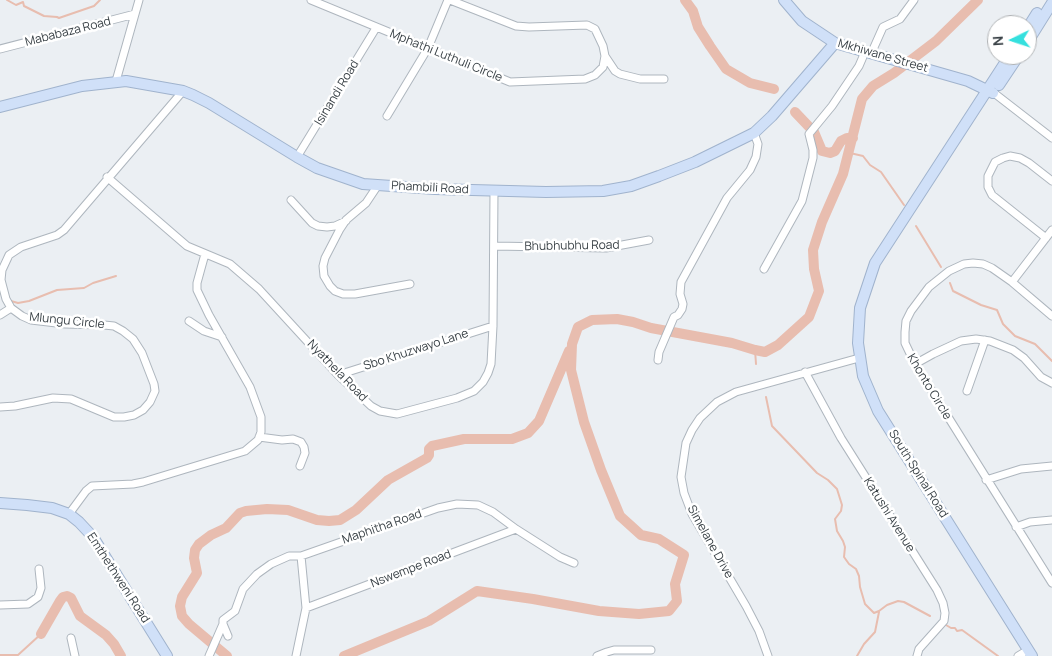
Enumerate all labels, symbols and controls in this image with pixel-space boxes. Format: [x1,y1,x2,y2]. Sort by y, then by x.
street label: Mababaza Road [24,14,112,50]
north arrow [987,15,1037,65]
street label: Mphathi Luthuli Circle [388,27,504,85]
text: N [988,35,1007,47]
street label: Mkhiwane Street [836,36,930,76]
street label: Isinandi Road [312,58,362,128]
street label: Phambili Road [391,179,469,197]
street label: Bhubhubhu Road [524,238,620,254]
street label: Mlungu Circle [29,310,105,332]
street label: Sbo Khuzwayo Lane [362,326,470,374]
street label: Nyathela Road [304,337,370,405]
street label: Khonto Circle [904,351,954,423]
street label: South Spinal Road [885,427,951,521]
street label: Katushi Avenue [860,475,918,555]
street label: Simelane Drive [684,503,736,581]
street label: Maphitha Road [340,507,424,547]
street label: Emthethweni Road [84,530,152,626]
street label: Nswempe Road [369,547,453,591]

